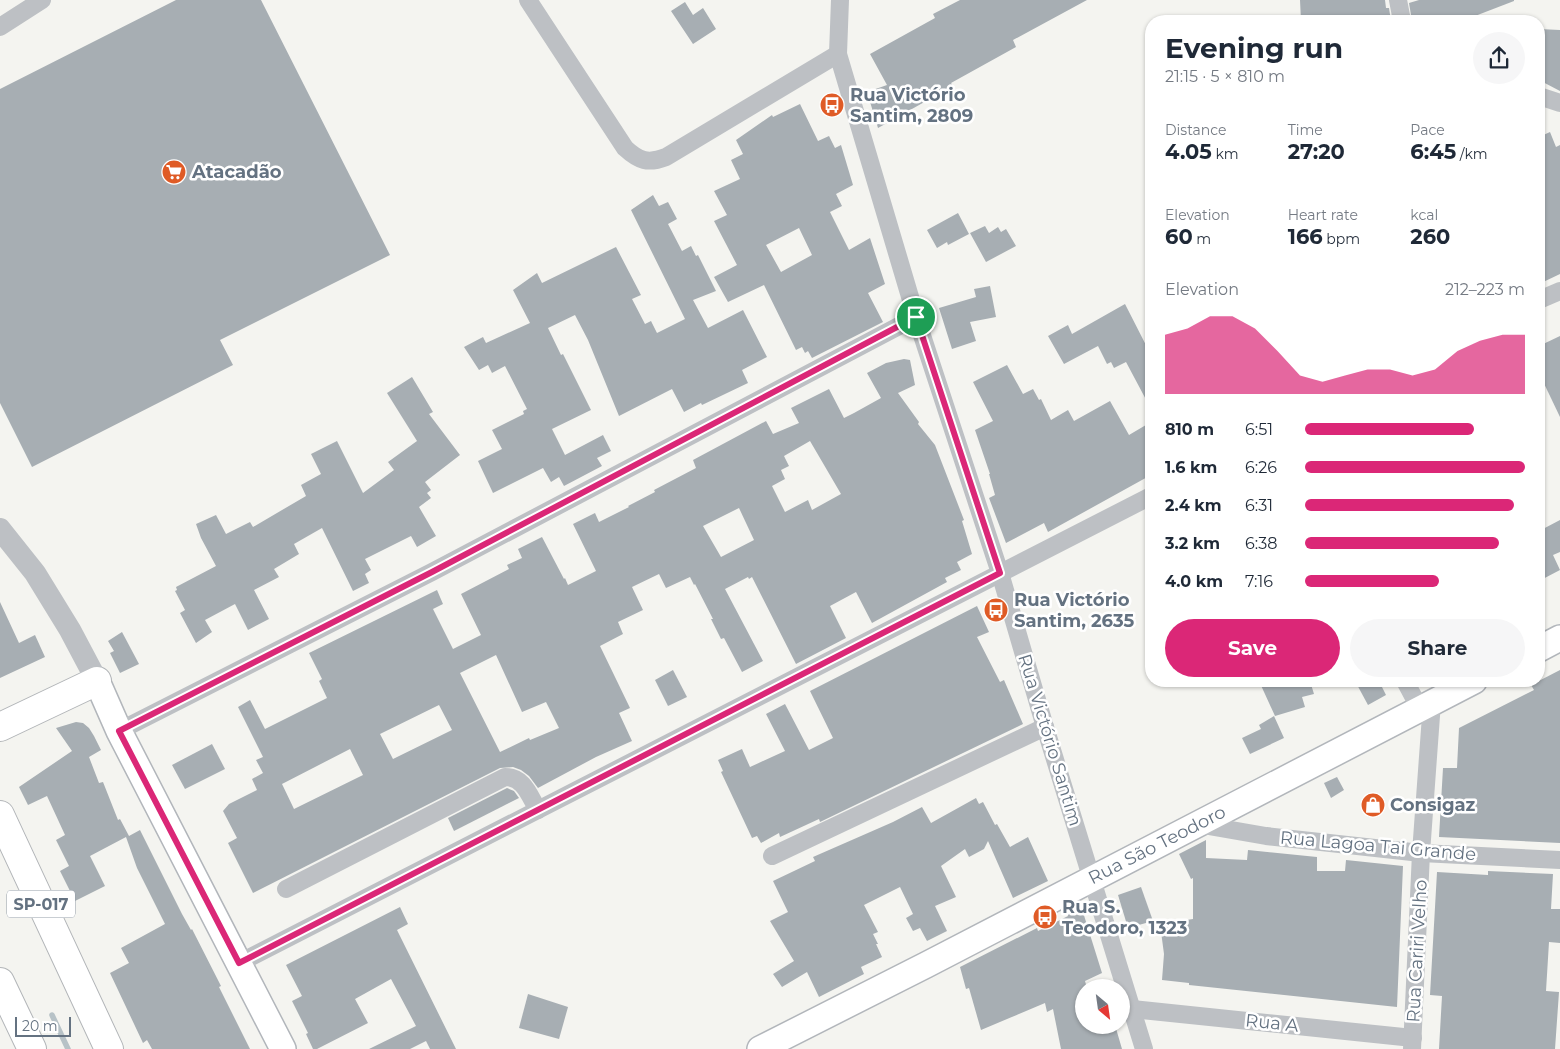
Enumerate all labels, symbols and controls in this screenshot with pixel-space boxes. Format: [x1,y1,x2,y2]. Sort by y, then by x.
text: Evening run [1165,31,1343,65]
button: share [1473,32,1525,84]
text: 21:15 · 5 × 810 m [1165,67,1285,86]
place label: Rua Victório Santim, 2809 [850,84,973,127]
bus stop icon: Rua Victório Santim, 2809 [819,92,845,118]
text: Distance [1165,121,1227,139]
text: Time [1288,121,1323,139]
text: Pace [1410,121,1445,139]
text: 4.05 [1165,139,1212,164]
text: 27:20 [1288,139,1345,164]
text: 6:45 [1410,139,1456,164]
text: km [1212,145,1239,163]
text: /km [1456,145,1488,163]
supermarket icon: Atacadão [161,159,187,185]
place label: Atacadão [191,161,282,183]
text: Elevation [1165,206,1230,224]
text: Heart rate [1288,206,1358,224]
text: kcal [1410,206,1438,224]
text: 60 [1165,224,1193,249]
text: 166 [1288,224,1323,249]
text: 260 [1410,224,1450,249]
text: m [1193,230,1211,248]
text: bpm [1323,230,1360,248]
text: Elevation [1165,280,1239,299]
text: 212–223 m [1445,280,1525,299]
pin [895,296,937,338]
icon: arrive [902,303,930,331]
text: 810 m [1165,420,1214,439]
text: 6:51 [1245,420,1273,439]
text: 1.6 km [1165,458,1217,477]
text: 6:26 [1245,458,1277,477]
text: 2.4 km [1165,496,1222,515]
text: 6:31 [1245,496,1273,515]
text: 3.2 km [1165,534,1220,553]
text: 6:38 [1245,534,1277,553]
text: 4.0 km [1165,572,1223,591]
text: 7:16 [1245,572,1273,591]
place label: Rua Victório Santim, 2635 [1014,589,1135,632]
bus stop icon: Rua Victório Santim, 2635 [983,597,1009,623]
button: Save [1165,619,1340,677]
button: Share [1350,619,1525,677]
street label: Rua Victório Santim [1013,651,1087,829]
shop icon: Consigaz [1360,792,1386,818]
place label: Consigaz [1390,794,1476,816]
street label: Rua São Teodoro [1085,801,1229,889]
street label: Rua Lagoa Tai Grande [1279,826,1477,866]
street label: Rua Cariri Velho [1402,879,1432,1023]
road number: SP-017 [7,891,75,918]
place label: Rua S. Teodoro, 1323 [1062,896,1188,939]
bus stop icon: Rua S. Teodoro, 1323 [1032,904,1058,930]
north arrow [1075,979,1130,1034]
map controls [1075,979,1130,1034]
street label: Rua A [1244,1009,1300,1037]
scale bar [15,1014,71,1037]
text: 20 m [22,1017,58,1035]

